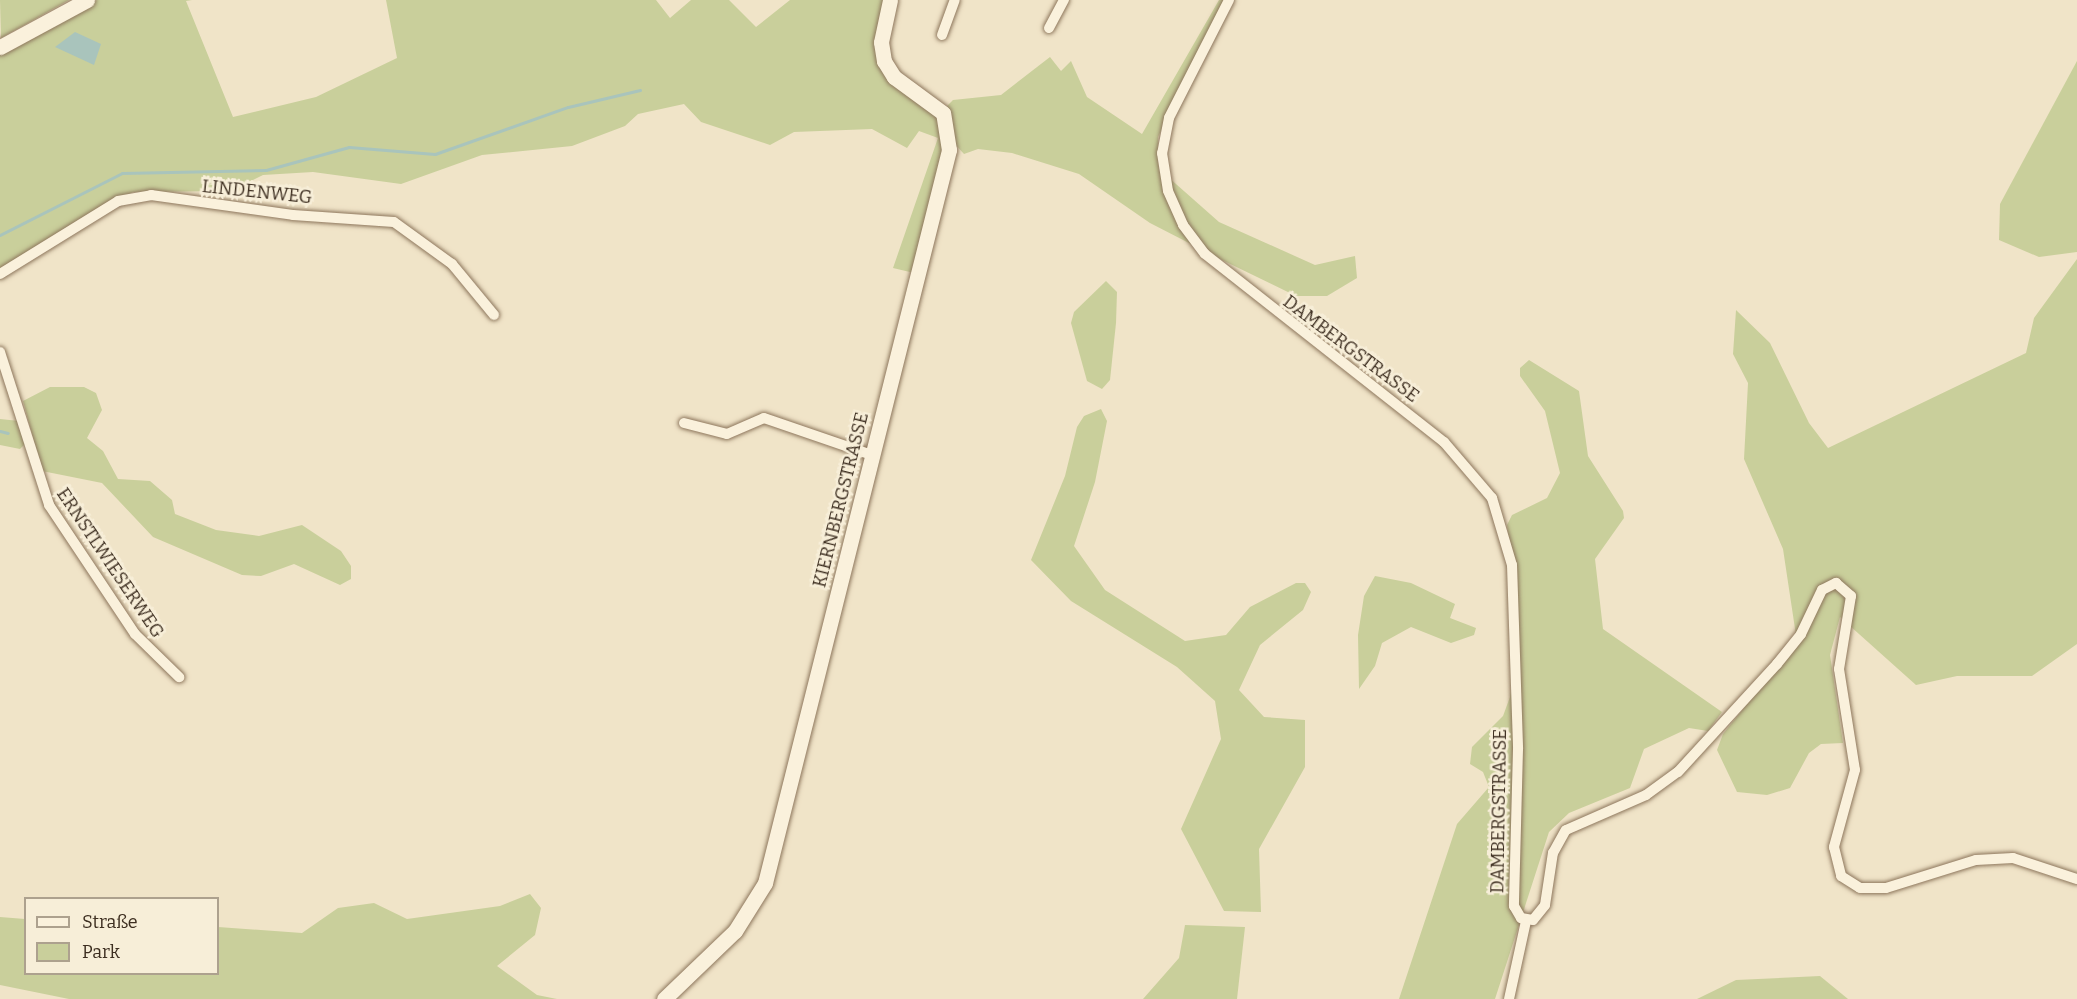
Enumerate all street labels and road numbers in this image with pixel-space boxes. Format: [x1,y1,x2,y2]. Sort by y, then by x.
street label: LINDENWEG [201,175,313,209]
street label: DAMBERGSTRASSE [1279,291,1423,407]
street label: KIERNBERGSTRASSE [809,410,873,590]
street label: ERNSTLWIESERWEG [52,484,168,642]
street label: DAMBERGSTRASSE [1487,729,1511,893]

